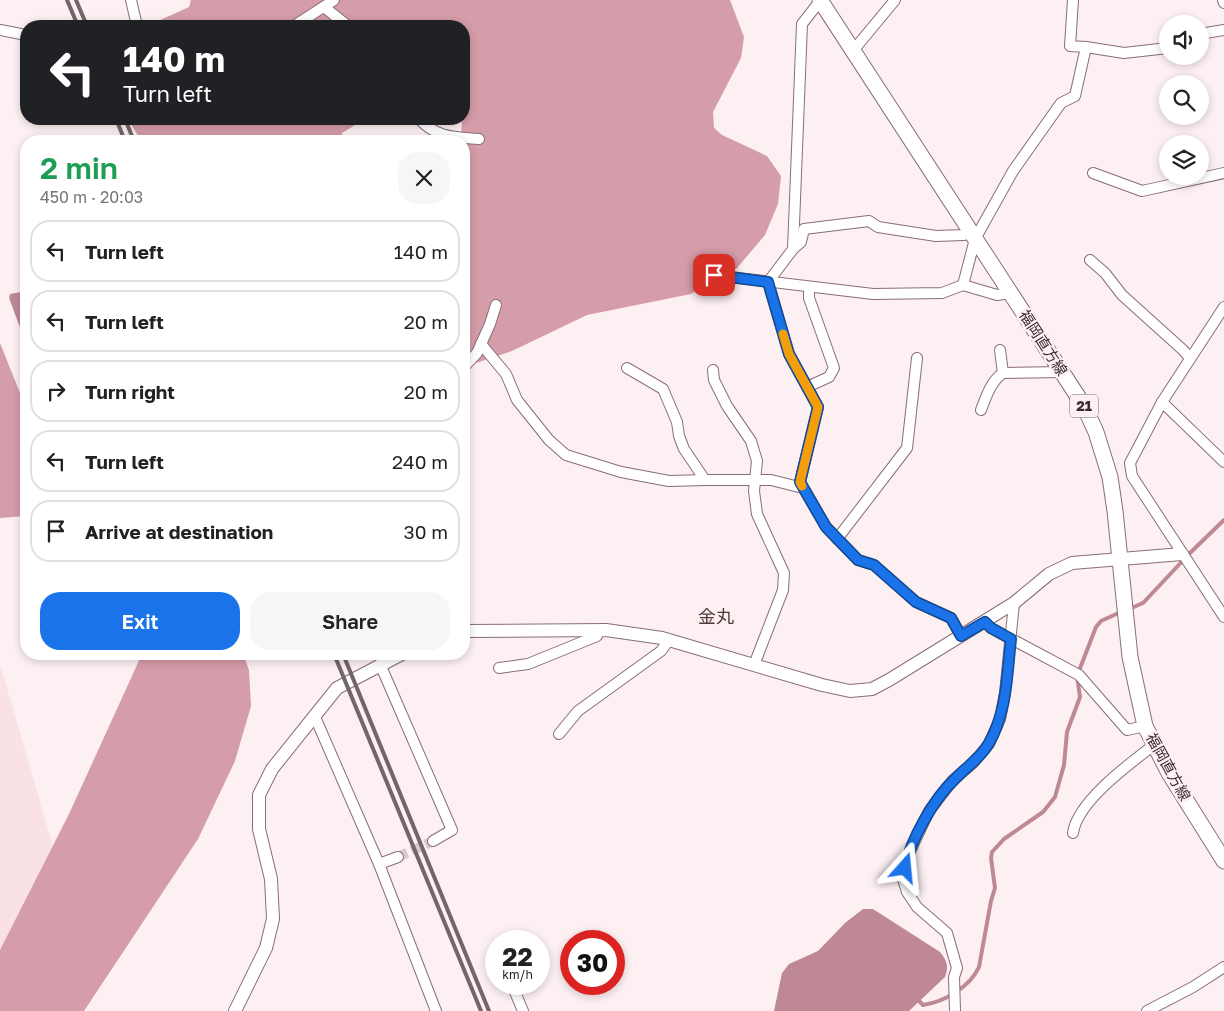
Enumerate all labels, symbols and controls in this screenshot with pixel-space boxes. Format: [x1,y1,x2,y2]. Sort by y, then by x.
map controls [1159,15,1209,185]
button: sound [1159,15,1209,65]
text: 140 m [123,38,225,80]
icon: left [40,40,105,105]
button: search [1159,75,1209,125]
text: Turn left [123,80,212,107]
button: layers [1159,135,1209,185]
text: 2 min [40,150,118,186]
button: close [398,152,450,204]
text: 450 m · 20:03 [40,187,143,207]
icon: left [42,237,70,265]
text: Turn left [85,240,164,263]
text: 140 m [394,240,448,263]
pin [693,254,735,296]
icon: arrive [700,261,728,289]
street label: 福岡直方線 [1016,306,1072,379]
icon: left [42,307,70,335]
text: Turn left [85,310,164,333]
text: 20 m [404,310,448,333]
icon: right [42,377,70,405]
text: Turn right [85,380,175,403]
text: 20 m [404,380,448,403]
road number: 21 [1070,394,1098,418]
icon: left [42,447,70,475]
text: Turn left [85,450,164,473]
text: 240 m [392,450,448,473]
icon: arrive [42,517,70,545]
text: Arrive at destination [85,520,273,543]
text: 30 m [404,520,448,543]
button: Exit [40,592,240,650]
button: Share [250,592,450,650]
district label: 金丸 [698,605,734,627]
street label: 福岡直方線 [1143,729,1195,804]
position arrow [878,841,930,893]
speed limit sign: 30 [560,930,625,995]
text: 22 [502,941,533,972]
text: km/h [502,967,533,982]

